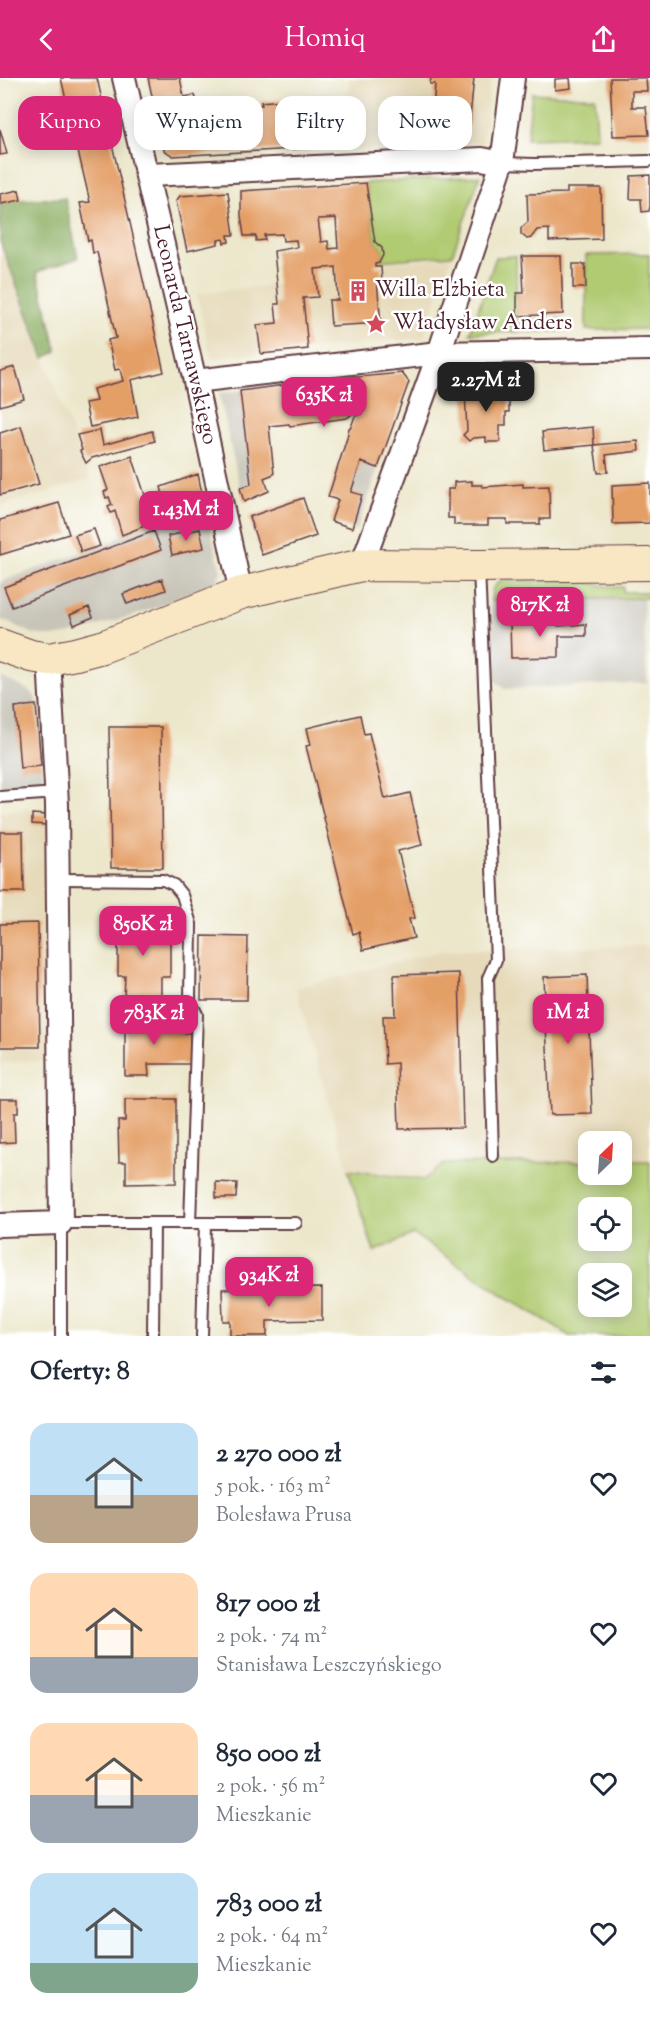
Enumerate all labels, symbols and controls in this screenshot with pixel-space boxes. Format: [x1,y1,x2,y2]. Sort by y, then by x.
text: Homiq [284,20,366,59]
icon: back [30,23,63,56]
icon: share [587,23,620,56]
chip: Kupno [18,96,122,150]
chip: Wynajem [134,96,263,150]
chip: Filtry [275,96,366,150]
chip: Nowe [378,96,472,150]
street label: Leonarda Tarnawskiego [143,222,225,448]
place label: Willa Elżbieta [375,275,505,307]
building icon: Willa Elżbieta [346,279,370,303]
place label: Władysław Anders [393,308,572,340]
place icon: Władysław Anders [364,312,388,336]
pin: 2.27M zł [424,362,548,413]
text: 2.27M zł [451,367,521,396]
pin: 635K zł [269,377,379,428]
text: 635K zł [296,382,352,411]
pin: 1.43M zł [124,491,248,542]
text: 1.43M zł [153,496,219,525]
pin: 817K zł [485,587,595,638]
text: 817K zł [511,592,569,621]
pin: 850K zł [88,906,198,957]
text: 850K zł [113,911,173,940]
pin: 1M zł [526,994,610,1045]
pin: 783K zł [99,995,209,1046]
text: 1M zł [547,999,589,1028]
text: 783K zł [124,1000,184,1029]
north arrow [578,1131,632,1185]
map controls [578,1131,632,1317]
button: locate [578,1197,632,1251]
pin: 934K zł [214,1257,324,1308]
text: 934K zł [239,1262,299,1291]
button: layers [578,1263,632,1317]
text: Oferty: 8 [30,1354,130,1391]
icon: filters [587,1356,620,1389]
text: 2 270 000 zł [216,1436,342,1473]
icon: home [78,1447,150,1519]
icon: heart [587,1467,620,1500]
text: 5 pok. · 163 m² [216,1473,331,1502]
text: Bolesława Prusa [216,1502,352,1531]
text: 817 000 zł [216,1586,320,1623]
icon: home [78,1597,150,1669]
icon: heart [587,1617,620,1650]
text: 2 pok. · 74 m² [216,1623,327,1652]
text: Stanisława Leszczyńskiego [216,1652,442,1681]
text: 850 000 zł [216,1736,321,1773]
icon: home [78,1747,150,1819]
icon: heart [587,1767,620,1800]
text: 2 pok. · 56 m² [216,1773,325,1802]
text: Mieszkanie [216,1802,312,1831]
text: 783 000 zł [216,1886,322,1923]
icon: home [78,1897,150,1969]
icon: heart [587,1917,620,1950]
text: 2 pok. · 64 m² [216,1923,328,1952]
text: Mieszkanie [216,1952,312,1981]

